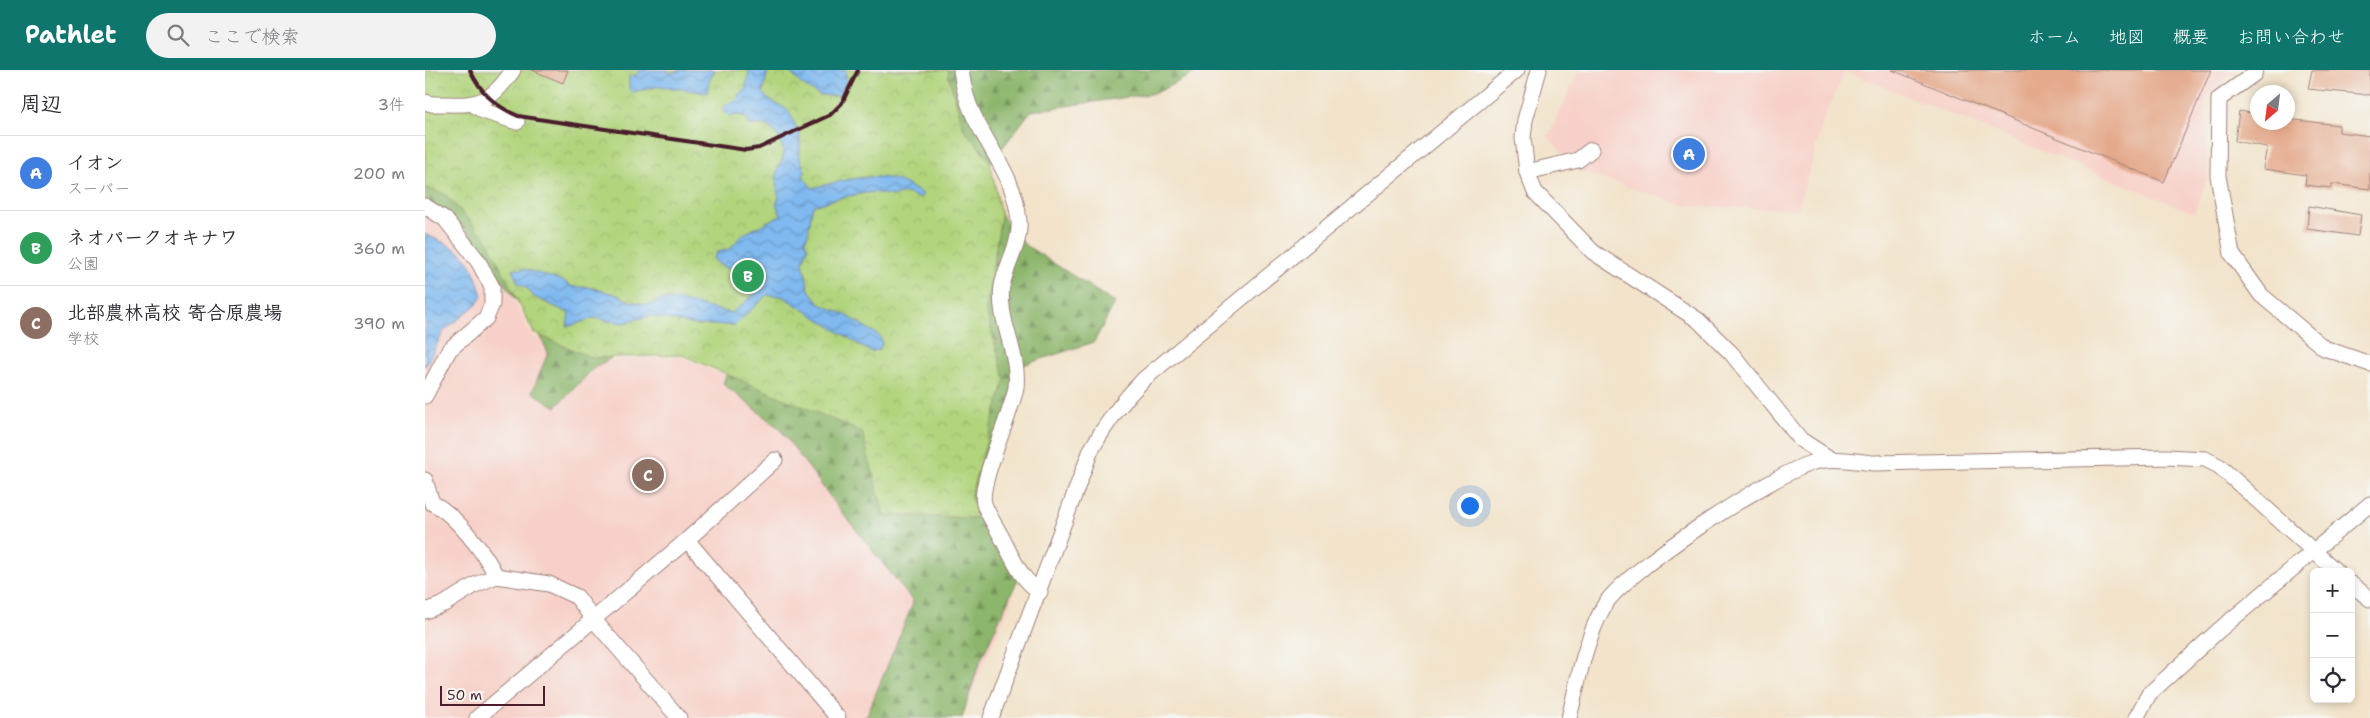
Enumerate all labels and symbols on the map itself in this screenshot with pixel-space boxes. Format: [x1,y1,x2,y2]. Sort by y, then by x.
north arrow [2250,85,2295,130]
pin: A [1673,135,1705,173]
pin: B [732,257,764,295]
pin: C [632,456,664,494]
your location [1457,493,1483,519]
scale bar [440,683,545,706]

